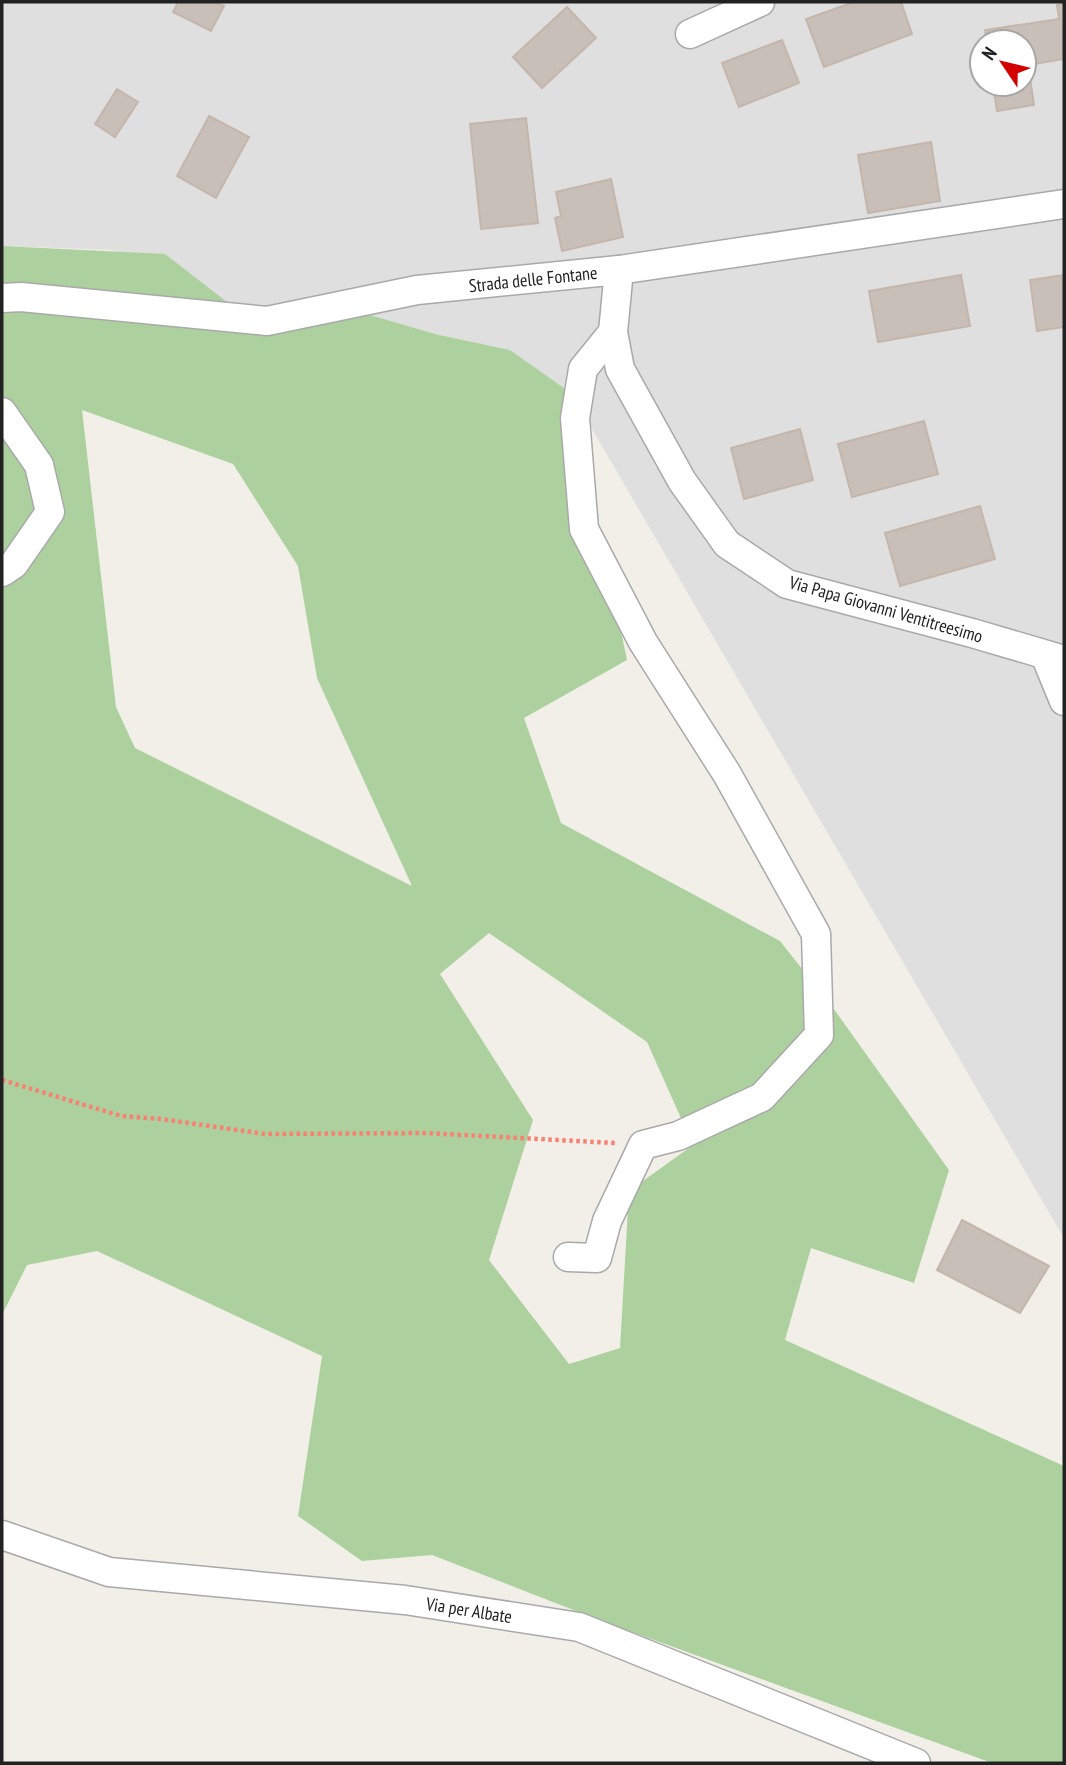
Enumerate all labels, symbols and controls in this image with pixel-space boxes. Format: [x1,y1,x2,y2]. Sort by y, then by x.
north arrow [968,28,1038,98]
text: N [976,42,1002,64]
street label: Strada delle Fontane [468,261,598,297]
street label: Via Papa Giovanni Ventitreesimo [786,570,986,648]
street label: Via per Albate [423,1592,514,1628]

